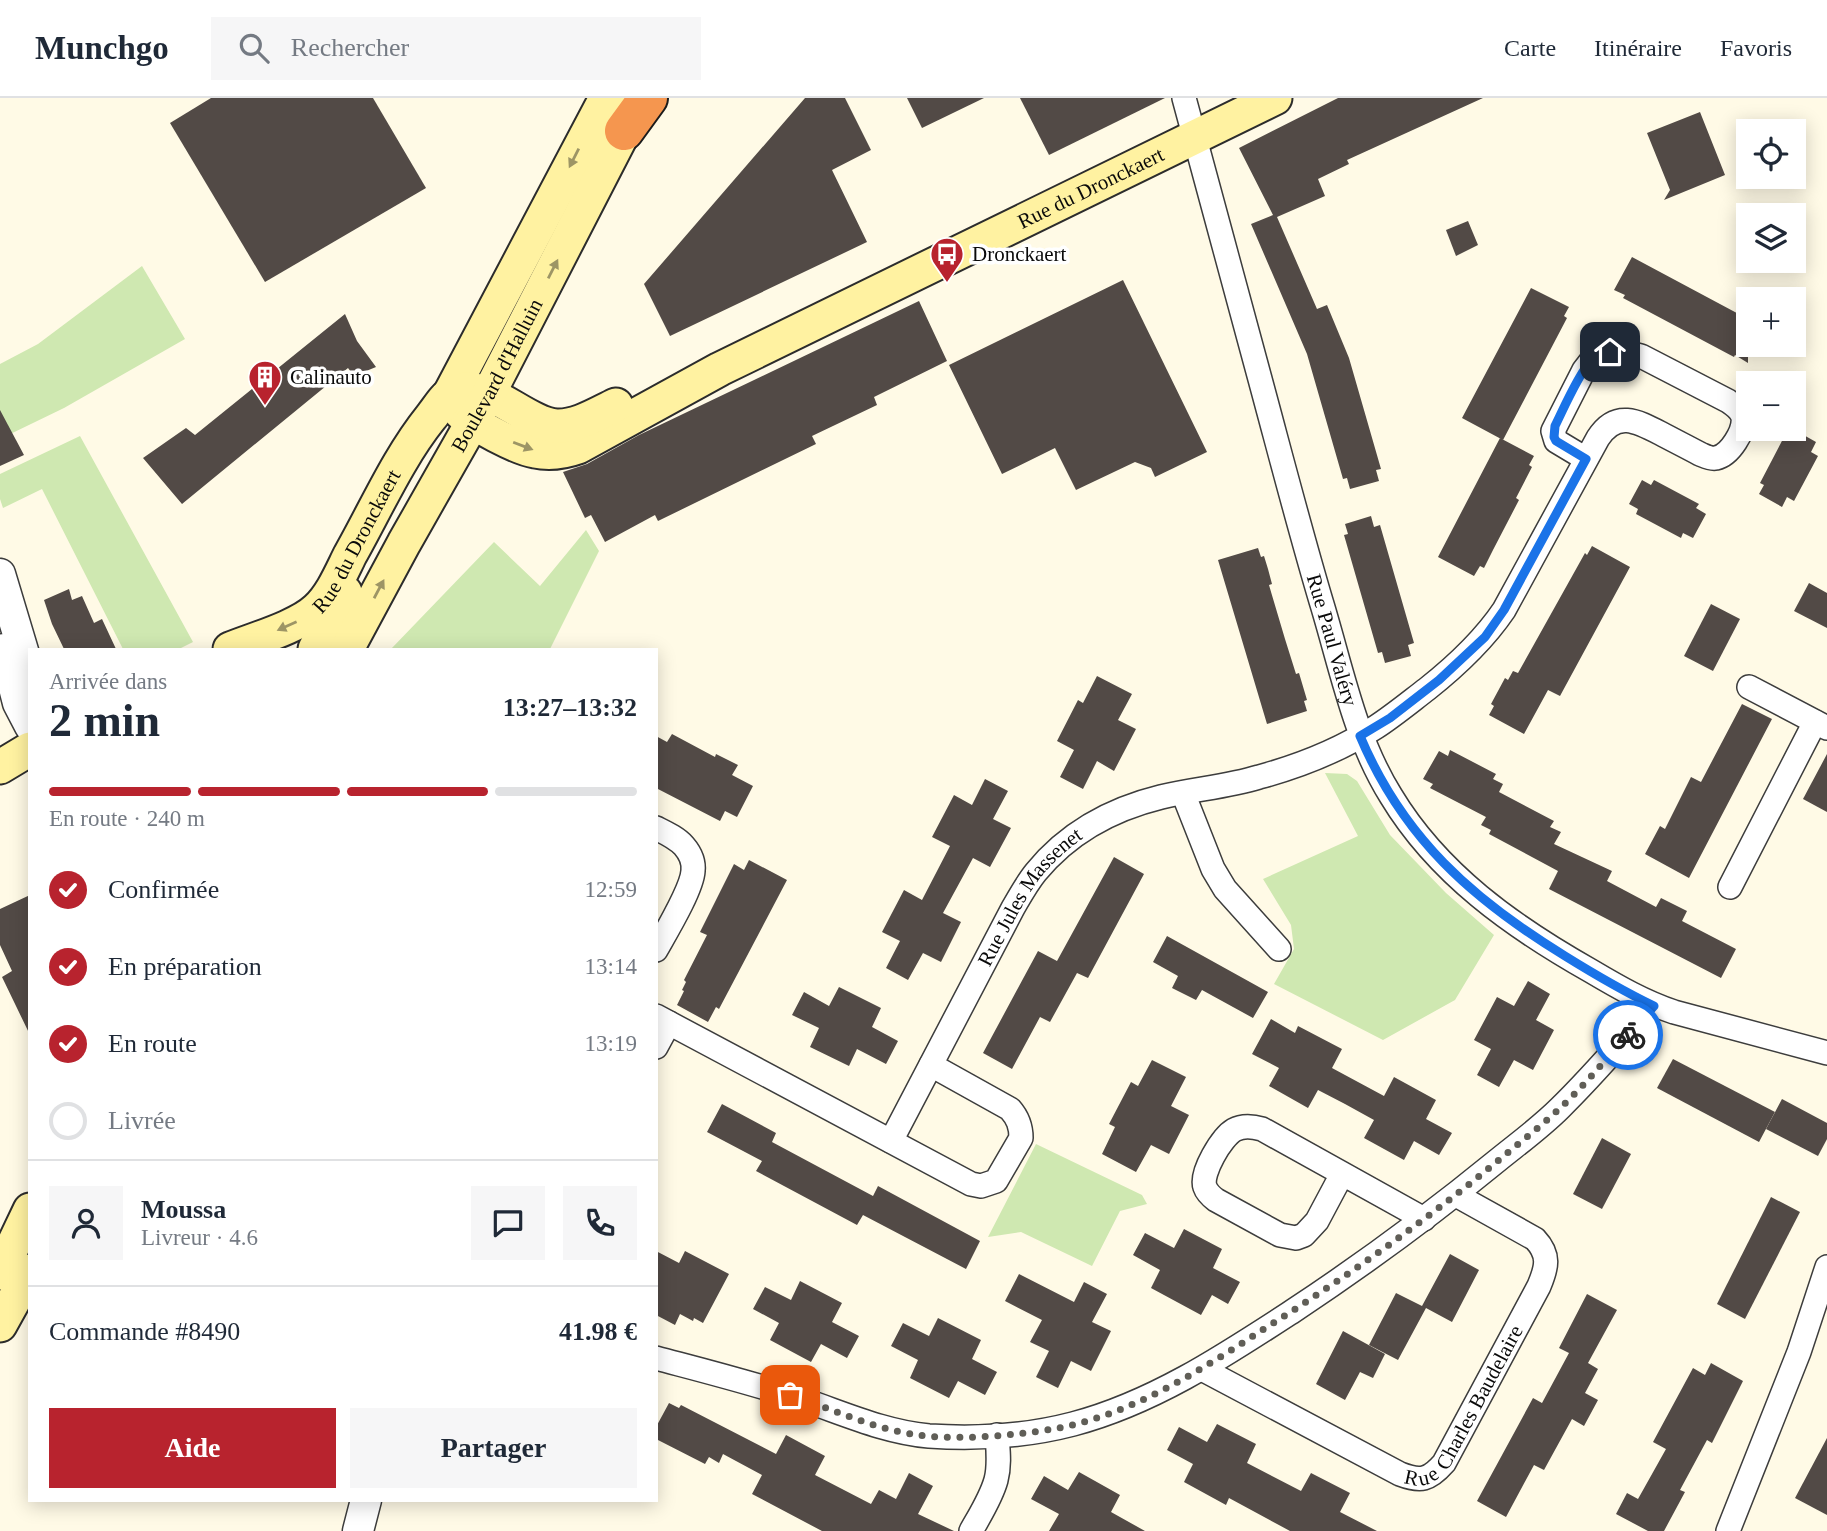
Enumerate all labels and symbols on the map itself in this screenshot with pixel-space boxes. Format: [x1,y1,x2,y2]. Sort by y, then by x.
street label: Rue du Dronckaert [1014,142,1168,234]
one-way arrow [569,149,581,169]
bus stop icon: Dronckaert [928,235,966,284]
place label: Dronckaert [972,242,1067,266]
one-way arrow [546,258,558,278]
street label: Boulevard d'Halluin [446,294,548,456]
pin [1580,322,1640,382]
building icon: Calinauto [246,358,284,407]
place label: Calinauto [290,365,372,389]
one-way arrow [513,441,534,452]
street label: Rue du Dronckaert [307,465,406,618]
street label: Rue Paul Valéry [1302,571,1363,710]
one-way arrow [373,579,385,599]
one-way arrow [277,620,297,632]
street label: Rue Jules Massenet [973,822,1087,970]
courier [1593,1000,1663,1070]
street label: Rue Charles Baudelaire [1402,1321,1528,1491]
pin [760,1365,820,1425]

